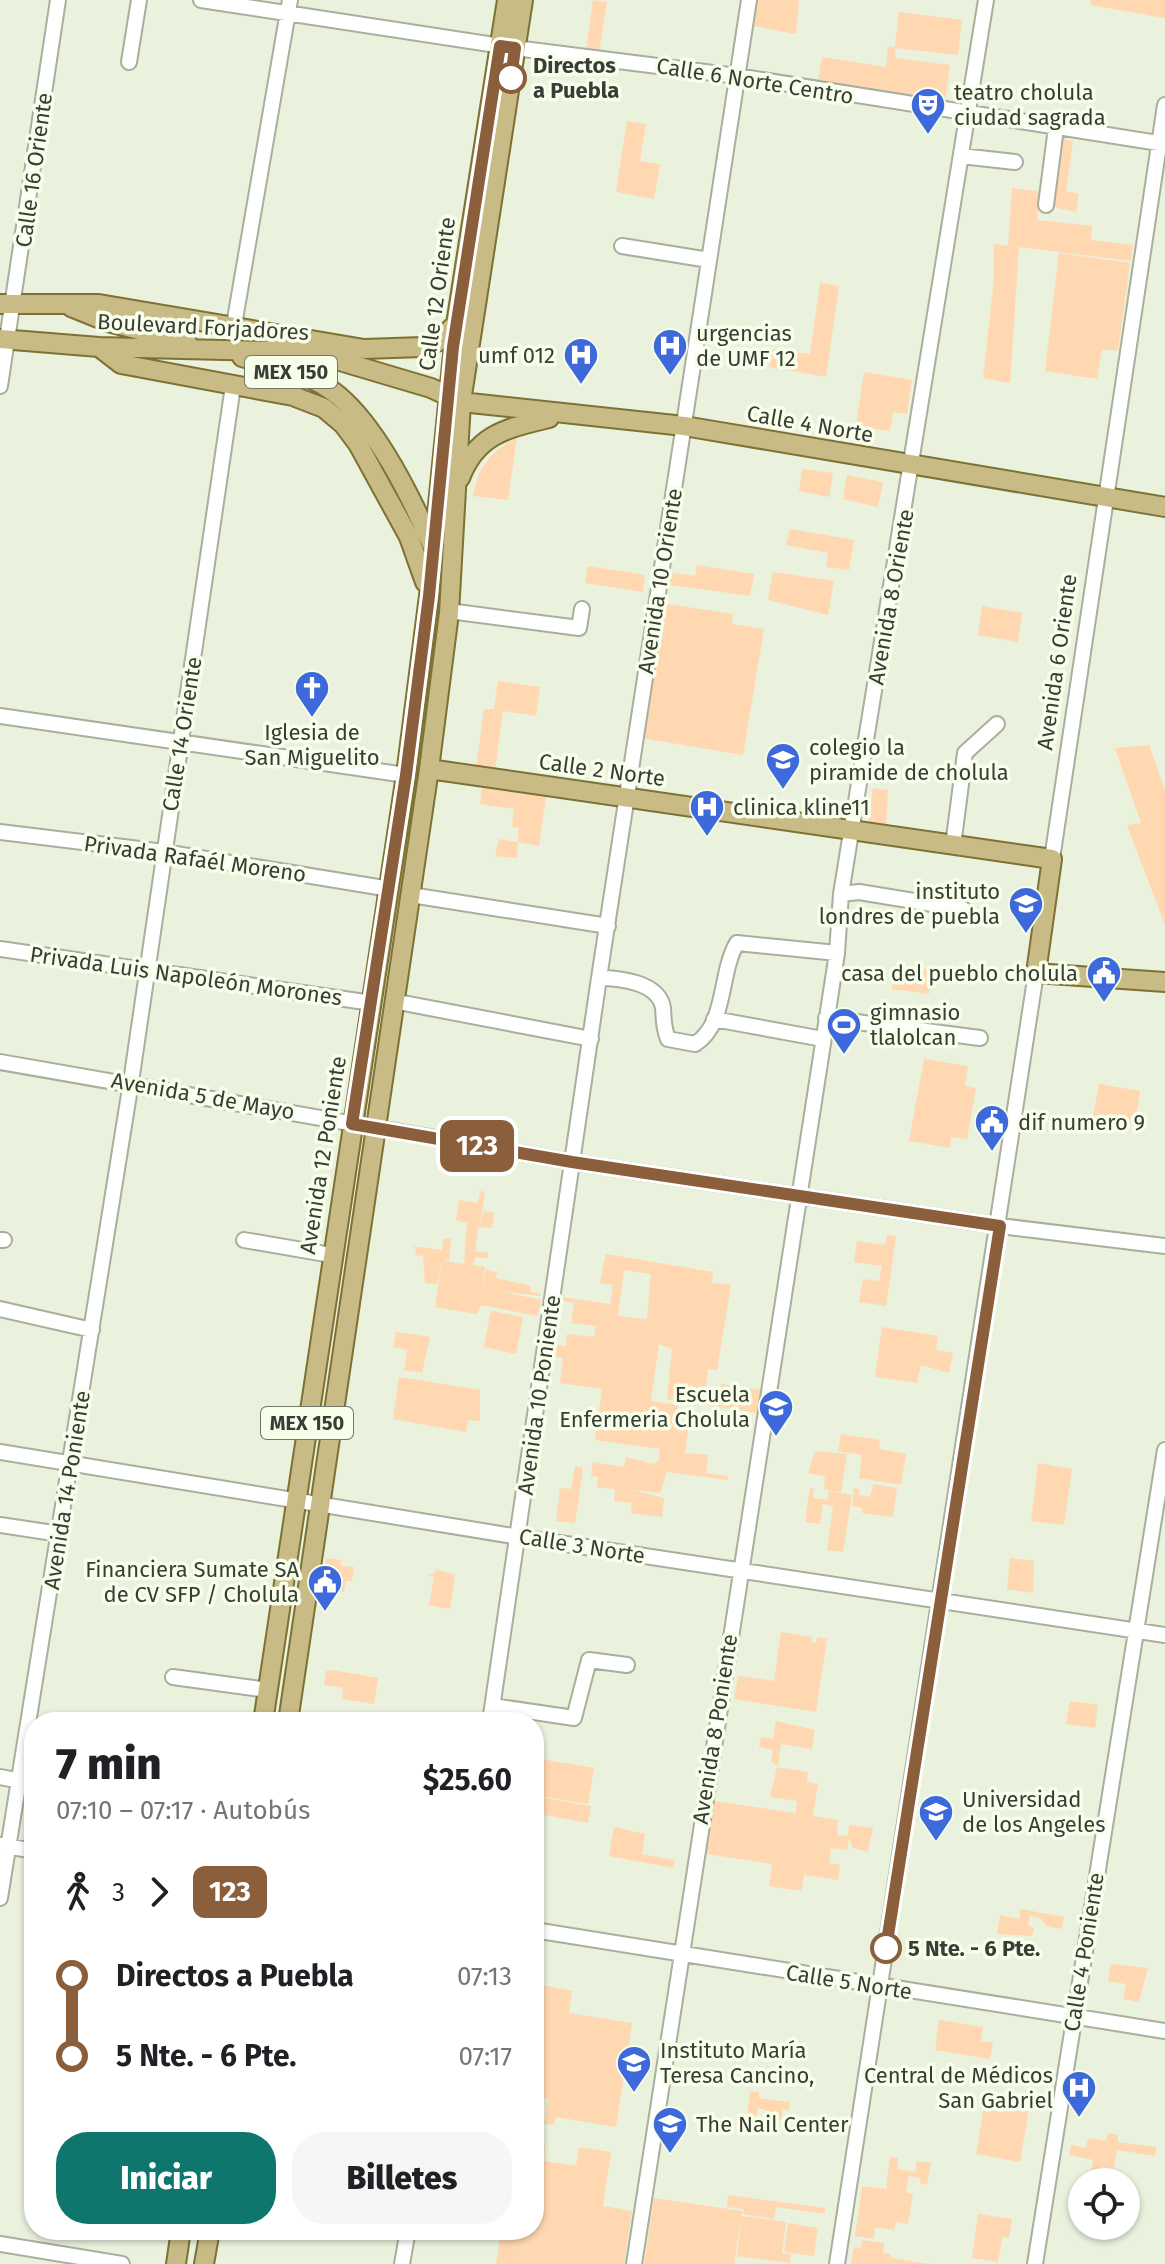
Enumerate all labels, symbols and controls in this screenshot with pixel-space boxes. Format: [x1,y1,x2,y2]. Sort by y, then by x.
place label: Directos a Puebla [533,52,619,104]
street label: Calle 6 Norte Centro [655,52,855,110]
marker: Directos a Puebla [496,63,526,93]
place label: teatro cholula ciudad sagrada [954,79,1106,131]
theatre icon: teatro cholula ciudad sagrada [909,86,947,136]
street label: Calle 16 Oriente [10,91,58,249]
street label: Calle 12 Oriente [413,215,461,373]
street label: Boulevard Forjadores [96,308,310,346]
place label: urgencias de UMF 12 [696,320,796,372]
hospital icon: urgencias de UMF 12 [651,327,689,377]
hospital icon: umf 012 [562,336,600,386]
place label: umf 012 [478,342,555,369]
road number: MEX 150 [245,356,337,388]
street label: Calle 4 Norte [745,400,875,448]
street label: Avenida 10 Oriente [632,486,688,676]
street label: Avenida 8 Oriente [862,507,920,687]
street label: Avenida 6 Oriente [1031,572,1083,752]
street label: Calle 14 Oriente [156,655,208,813]
church icon: Iglesia de San Miguelito [293,669,331,719]
place label: Iglesia de San Miguelito [244,719,380,771]
place label: colegio la piramide de cholula [809,734,1009,786]
school or university icon: colegio la piramide de cholula [764,741,802,791]
street label: Calle 2 Norte [537,748,667,792]
hospital icon: clinica kline11 [688,788,726,838]
place label: clinica kline11 [733,794,870,821]
street label: Privada Rafaél Moreno [82,830,308,888]
place label: instituto londres de puebla [819,878,1000,930]
school or university icon: instituto londres de puebla [1007,885,1045,935]
street label: Privada Luis Napoleón Morones [28,941,344,1011]
public building icon: casa del pueblo cholula [1085,954,1123,1004]
place label: casa del pueblo cholula [841,960,1078,987]
place label: gimnasio tlalolcan [870,999,960,1051]
sports icon: gimnasio tlalolcan [825,1006,863,1056]
street label: Avenida 12 Poniente [294,1054,352,1256]
street label: Avenida 5 de Mayo [109,1067,297,1125]
public building icon: dif numero 9 [973,1103,1011,1153]
place label: dif numero 9 [1018,1109,1145,1136]
line badge: 123 [431,1120,523,1172]
text: 123 [456,1129,498,1162]
street label: Avenida 10 Poniente [512,1293,566,1497]
place label: Escuela Enfermeria Cholula [559,1381,750,1433]
school or university icon: Escuela Enfermeria Cholula [757,1388,795,1438]
street label: Avenida 14 Poniente [38,1389,96,1591]
road number: MEX 150 [261,1407,353,1439]
street label: Calle 3 Norte [517,1523,647,1569]
place label: Financiera Sumate SA de CV SFP / Cholula [85,1556,299,1608]
public building icon: Financiera Sumate SA de CV SFP / Cholula [306,1563,344,1613]
street label: Avenida 8 Poniente [687,1632,743,1826]
text: 7 min [56,1738,162,1791]
text: $25.60 [423,1762,512,1798]
place label: Universidad de los Angeles [962,1786,1105,1838]
school or university icon: Universidad de los Angeles [917,1793,955,1843]
text: 07:10 – 07:17 · Autobús [56,1795,310,1826]
icon: walk [56,1870,100,1914]
icon: forward [137,1870,181,1914]
street label: Calle 4 Poniente [1058,1871,1110,2033]
text: 123 [209,1875,251,1908]
text: 3 [112,1877,125,1908]
marker: 5 Nte. - 6 Pte. [871,1933,901,1963]
place label: 5 Nte. - 6 Pte. [908,1935,1040,1962]
text: Directos a Puebla [116,1958,354,1994]
street label: Calle 5 Norte [784,1959,914,2005]
text: 07:13 [457,1961,512,1992]
place label: Instituto María Teresa Cancino, [660,2037,814,2089]
text: 5 Nte. - 6 Pte. [116,2038,296,2074]
text: 07:17 [458,2041,512,2072]
school or university icon: Instituto María Teresa Cancino, [615,2044,653,2094]
place label: Central de Médicos San Gabriel [864,2062,1053,2114]
hospital icon: Central de Médicos San Gabriel [1060,2069,1098,2119]
school or university icon: The Nail Center [651,2105,689,2155]
place label: The Nail Center [696,2111,849,2138]
button: Iniciar [56,2132,276,2224]
button: Billetes [292,2132,512,2224]
map controls [1068,2168,1140,2240]
button: locate [1068,2168,1140,2240]

